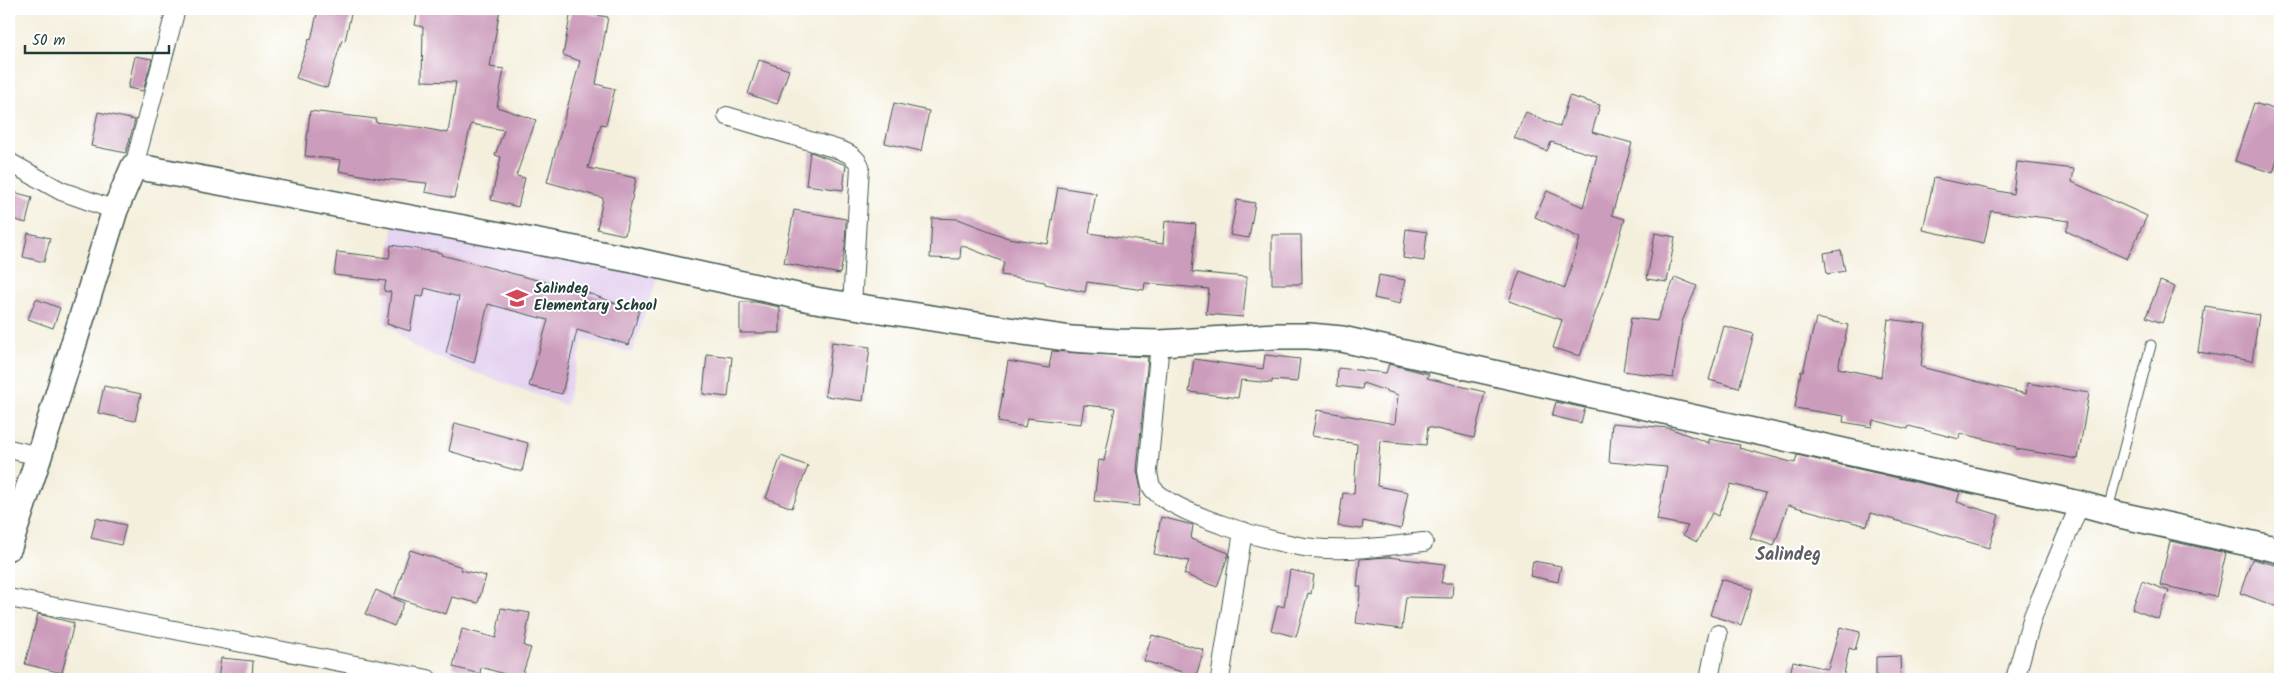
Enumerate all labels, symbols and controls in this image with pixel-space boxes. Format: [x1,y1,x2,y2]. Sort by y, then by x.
scale bar [25,22,169,54]
text: 50 m [32,29,66,53]
place label: Salindeg Elementary School [534,277,657,318]
school or university icon: Salindeg Elementary School [504,285,530,311]
district label: Salindeg [1755,541,1821,570]

